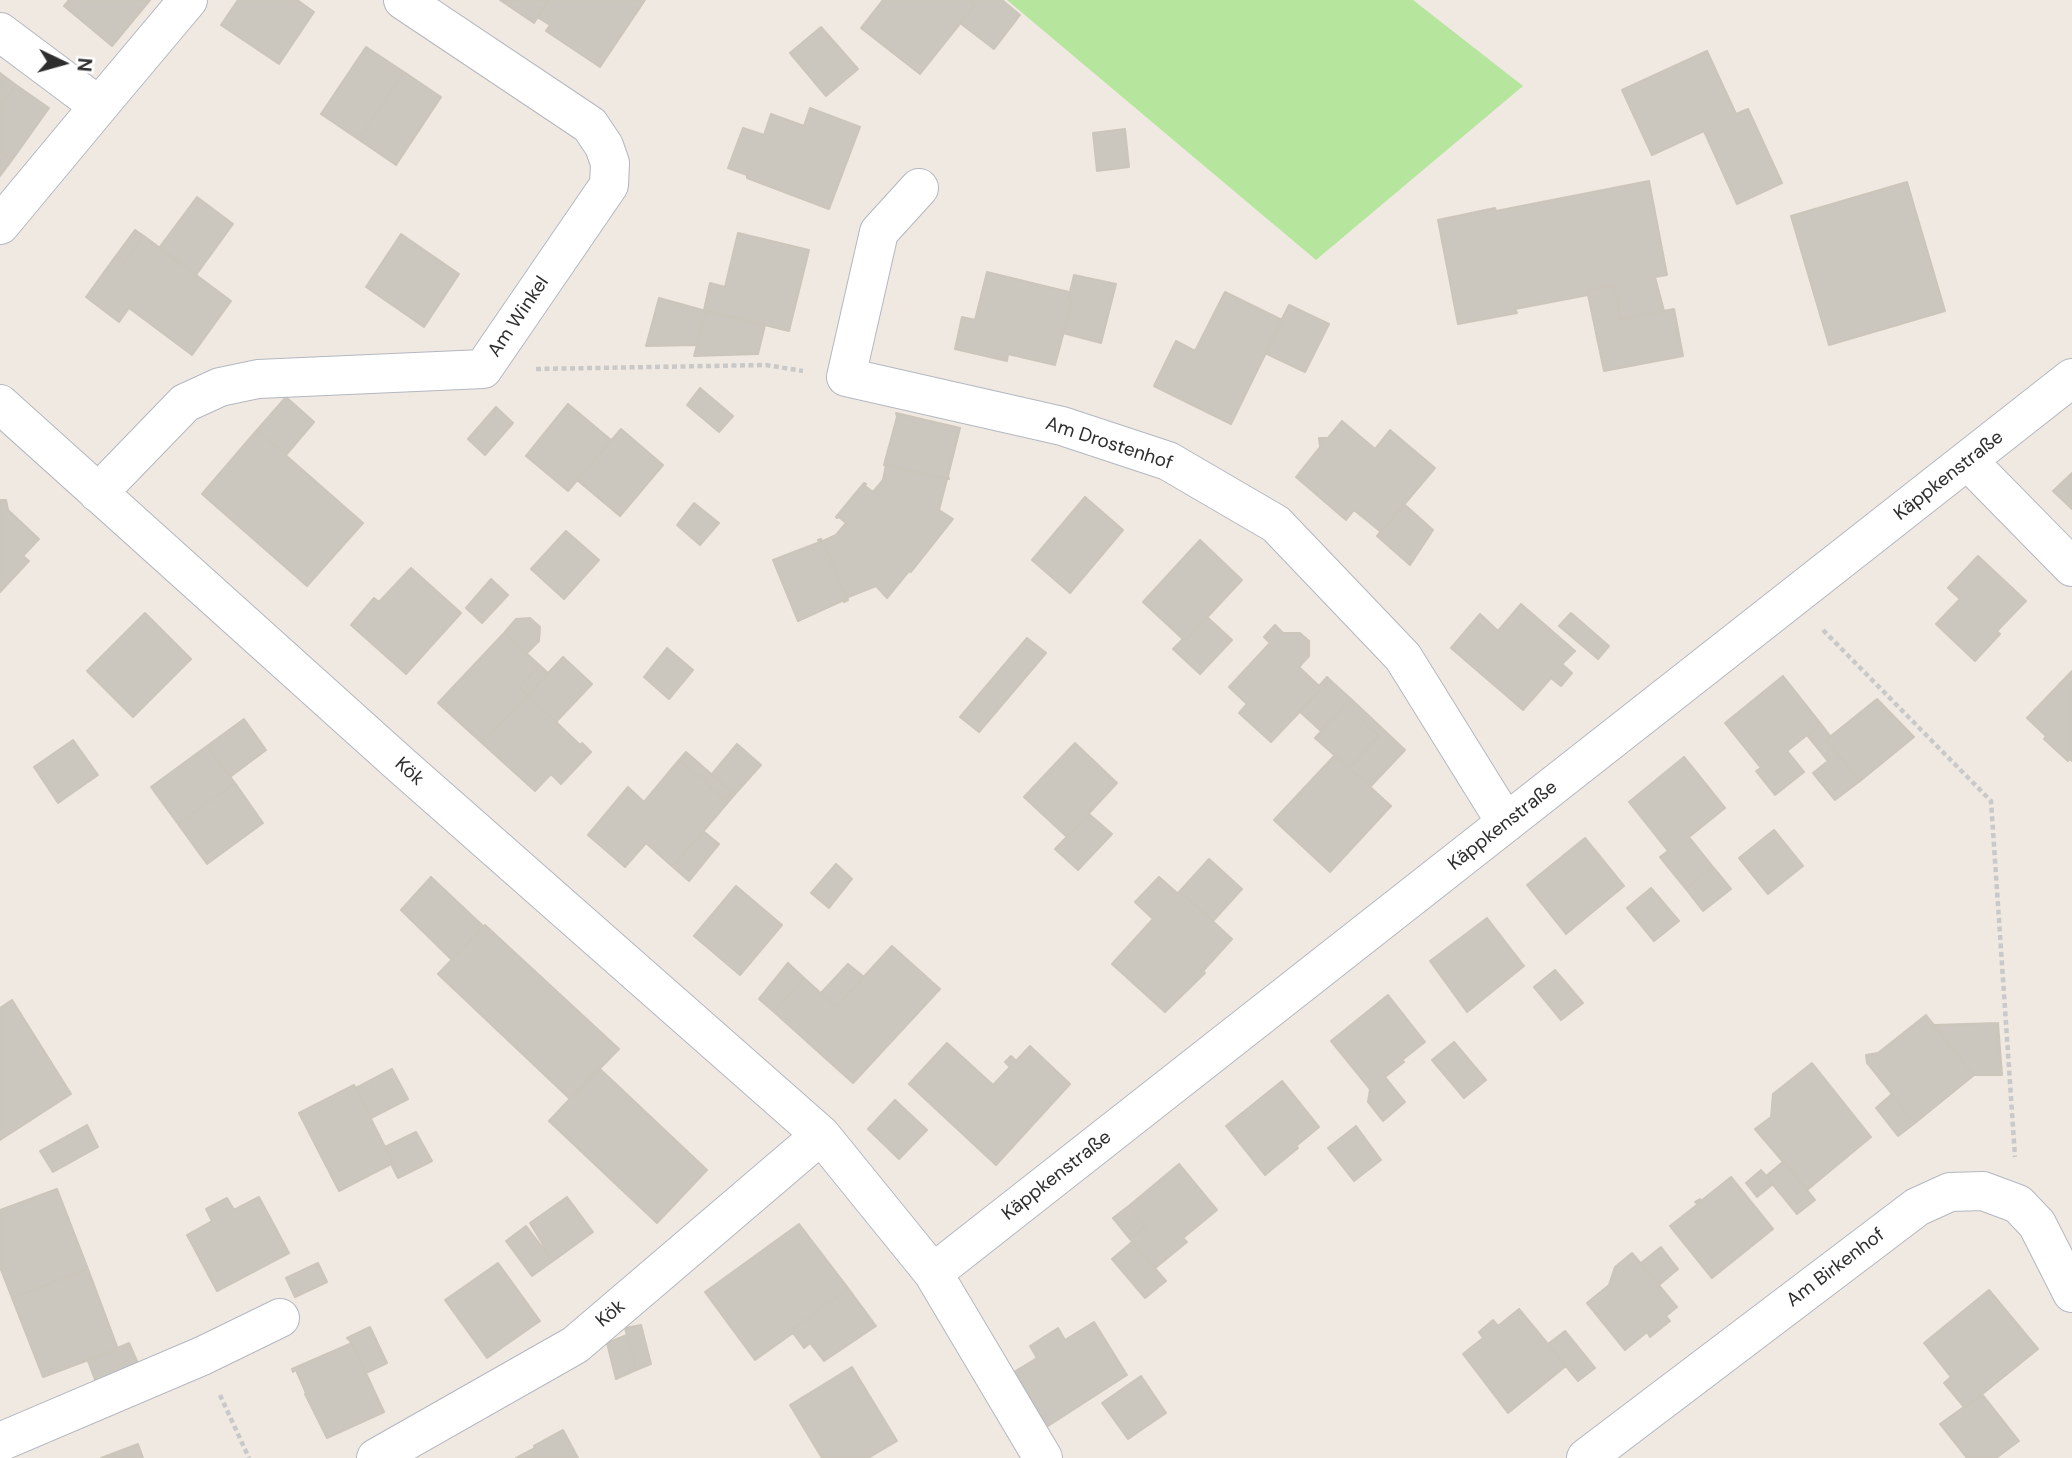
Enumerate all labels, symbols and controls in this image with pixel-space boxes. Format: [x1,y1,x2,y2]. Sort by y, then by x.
north arrow [28,28,98,98]
text: N [71,57,97,73]
street label: Am Winkel [484,272,554,362]
street label: Am Drostenhof [1043,413,1175,475]
street label: Käppkenstraße [1890,426,2008,526]
street label: Kök [390,753,428,791]
street label: Käppkenstraße [1444,776,1562,876]
street label: Käppkenstraße [998,1126,1116,1226]
street label: Am Birkenhof [1782,1224,1890,1312]
street label: Kök [592,1295,630,1333]

